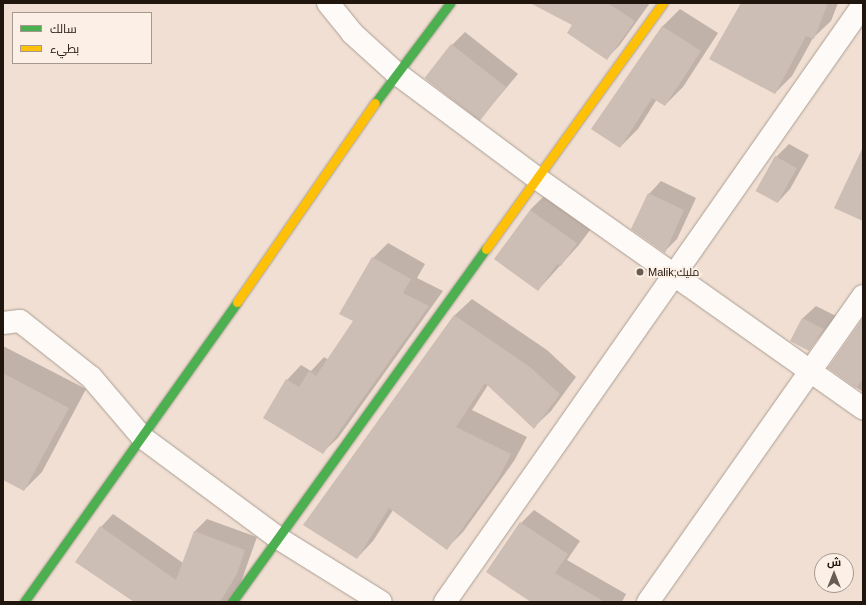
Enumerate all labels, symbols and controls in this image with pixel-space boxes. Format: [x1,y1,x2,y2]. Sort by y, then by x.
legend [12,12,152,64]
text: سالك [50,22,77,36]
text: بطيء [50,42,79,56]
place label: Malik;مليك [648,265,699,279]
marker: Malik;مليك [635,267,645,277]
north arrow [814,553,854,593]
text: ش [827,556,841,568]

